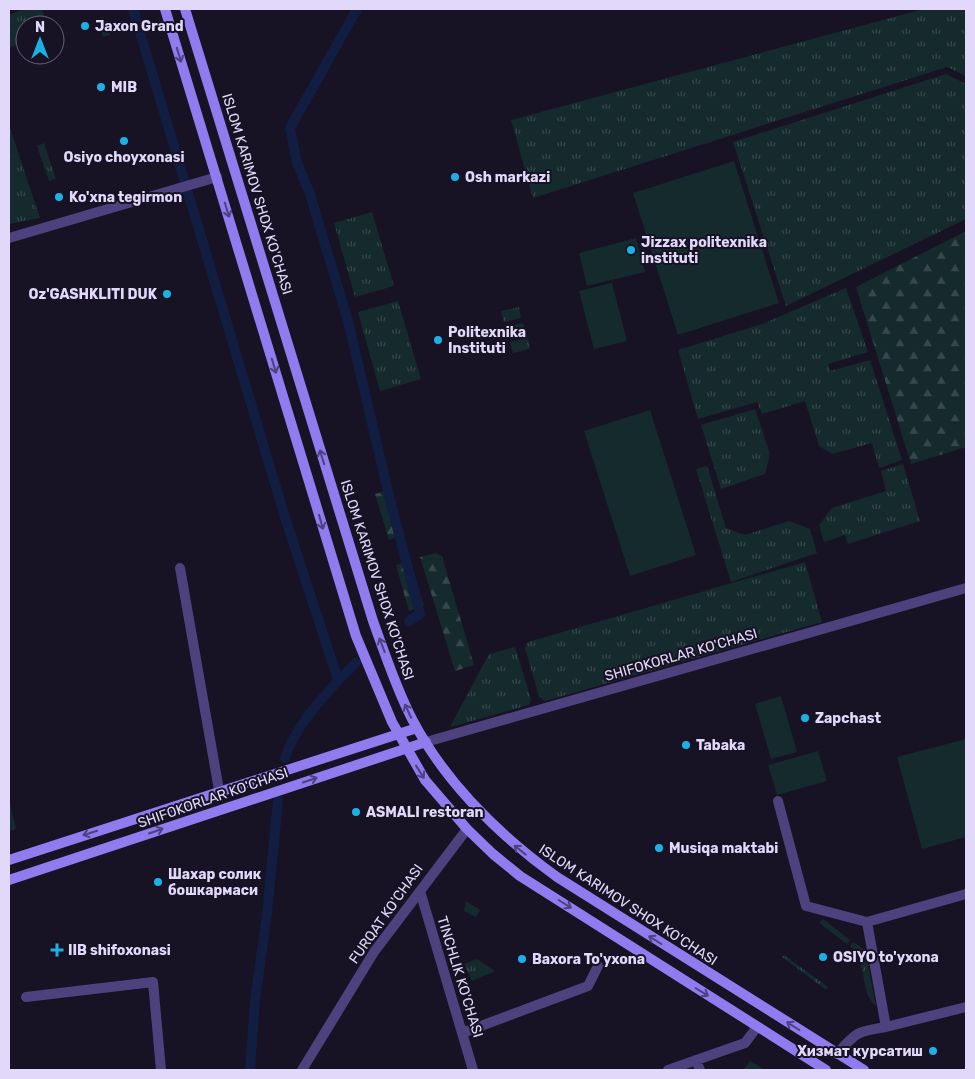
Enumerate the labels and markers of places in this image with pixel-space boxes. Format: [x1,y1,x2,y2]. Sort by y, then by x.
place label: Jaxon Grand [95,18,184,35]
marker: Jaxon Grand [79,20,91,32]
place label: MIB [111,79,137,96]
marker: MIB [95,81,107,93]
marker: Osiyo choyxonasi [118,135,130,147]
place label: Osiyo choyxonasi [64,149,184,166]
place label: Osh markazi [465,169,550,186]
marker: Osh markazi [449,171,461,183]
place label: Ko'xna tegirmon [69,189,182,206]
marker: Ko'xna tegirmon [53,191,65,203]
place label: Jizzax politexnika instituti [641,234,767,267]
marker: Jizzax politexnika instituti [625,244,637,256]
place label: Oz'GASHKLITI DUK [28,286,158,303]
marker: Oz'GASHKLITI DUK [161,288,173,300]
place label: Politexnika Instituti [448,324,526,357]
marker: Politexnika Instituti [432,334,444,346]
place label: Zapchast [815,710,882,727]
marker: Zapchast [799,712,811,724]
place label: Tabaka [696,737,745,754]
marker: Tabaka [680,739,692,751]
place label: ASMALI restoran [366,804,484,821]
marker: ASMALI restoran [350,806,362,818]
place label: Musiqa maktabi [669,840,778,857]
marker: Musiqa maktabi [653,842,665,854]
place label: Шахар солик бошкармаси [168,866,262,899]
marker: Шахар солик бошкармаси [152,876,164,888]
place label: IIB shifoxonasi [68,942,171,959]
marker: IIB shifoxonasi [50,943,64,957]
place label: OSIYO to'yxona [833,949,939,966]
place label: Baxora To'yxona [532,951,645,968]
marker: OSIYO to'yxona [817,951,829,963]
marker: Baxora To'yxona [516,953,528,965]
place label: Хизмат курсатиш [797,1043,923,1060]
marker: Хизмат курсатиш [927,1045,939,1057]

